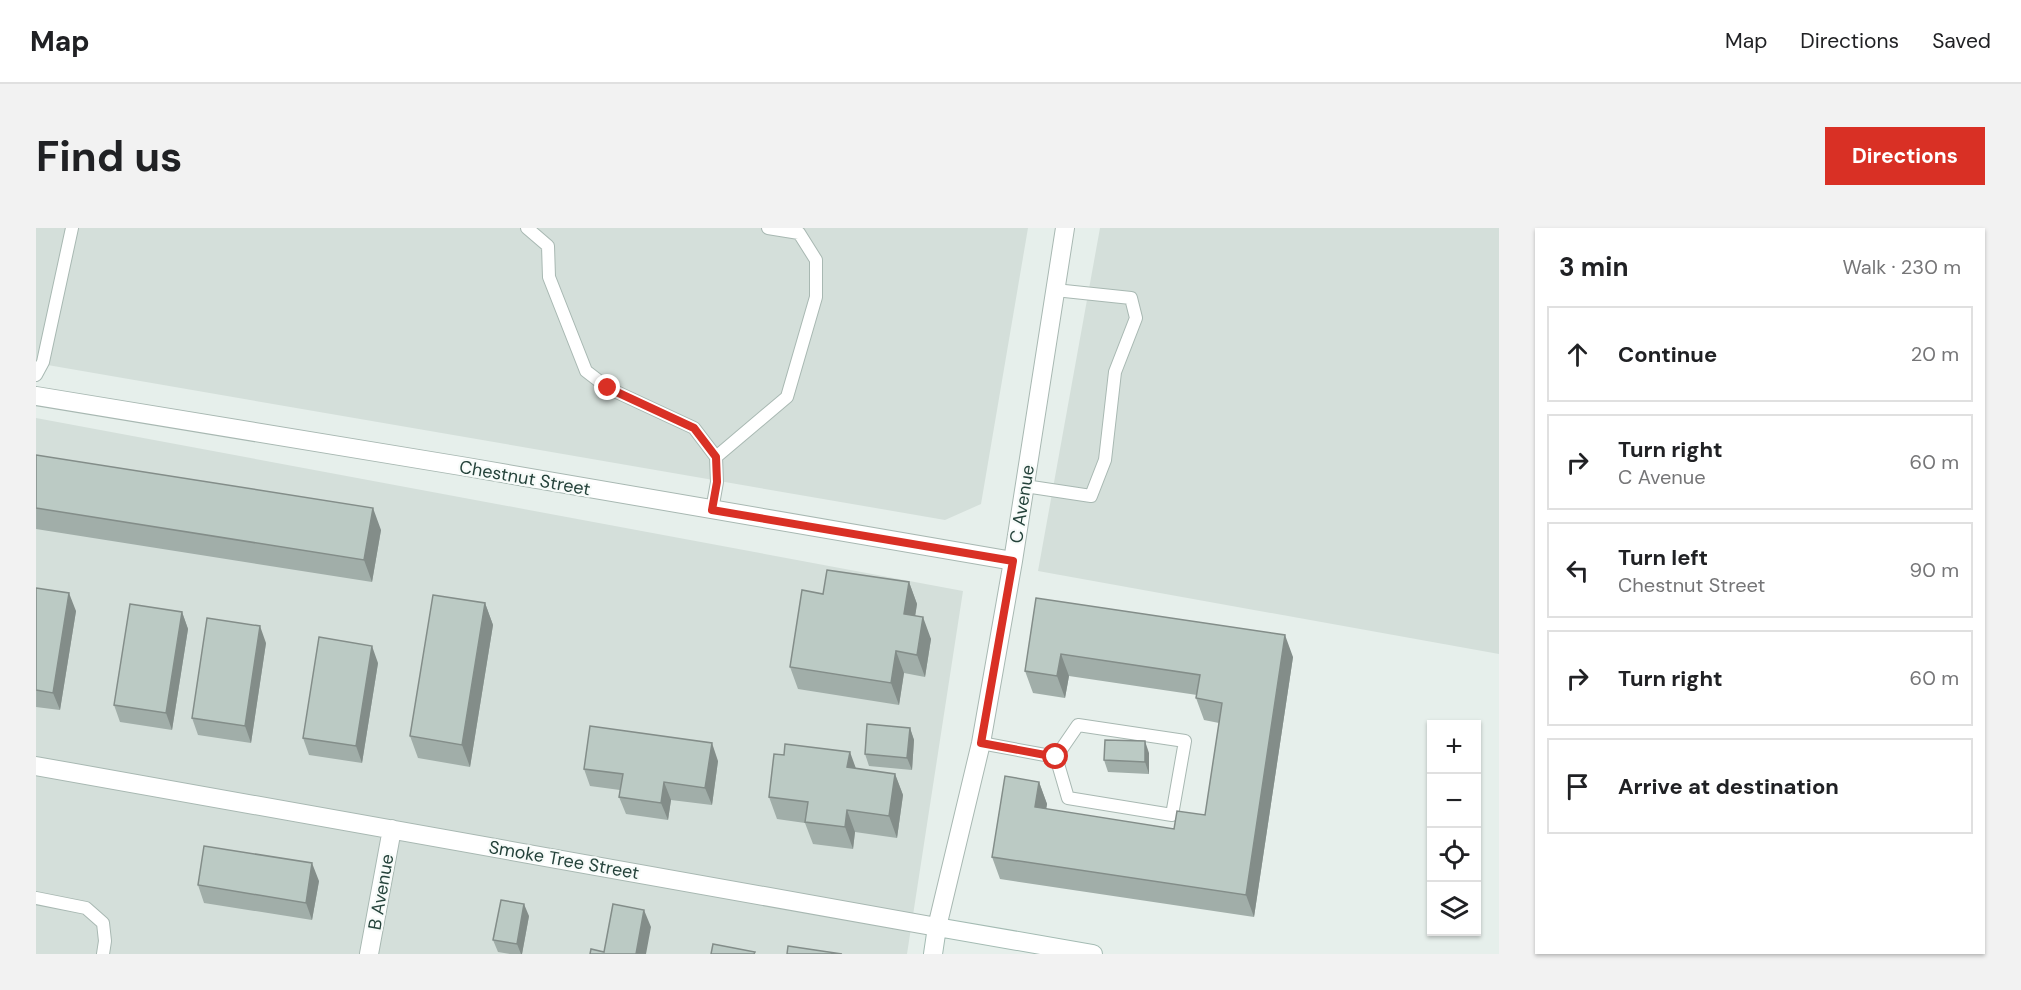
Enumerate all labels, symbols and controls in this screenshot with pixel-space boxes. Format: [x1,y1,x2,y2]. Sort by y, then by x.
text: Map [30,23,90,60]
text: Map [1725,27,1767,55]
text: Directions [1800,27,1899,55]
text: Saved [1932,27,1991,55]
button: Directions [1825,127,1985,185]
text: Find us [36,129,182,184]
text: 3 min [1559,250,1628,284]
text: Walk · 230 m [1842,254,1961,280]
icon: ahead [1561,338,1594,371]
text: Continue [1618,340,1717,369]
text: 20 m [1911,341,1959,367]
route end [594,374,620,400]
text: Turn right [1618,435,1723,464]
icon: right [1561,446,1594,479]
text: 60 m [1910,449,1959,475]
street label: Chestnut Street [458,455,592,501]
street label: C Avenue [1004,463,1040,545]
text: C Avenue [1618,464,1706,490]
text: Turn left [1618,543,1708,572]
icon: left [1561,554,1594,587]
text: 90 m [1910,557,1959,583]
text: Chestnut Street [1618,572,1765,598]
icon: right [1561,662,1594,695]
text: Turn right [1618,664,1723,693]
text: 60 m [1910,665,1959,691]
map controls [1427,720,1481,936]
button: + [1427,720,1481,774]
route start [1042,743,1068,769]
icon: arrive [1561,770,1594,803]
text: Arrive at destination [1618,772,1839,801]
button: − [1427,774,1481,828]
button: locate [1427,828,1481,882]
street label: Smoke Tree Street [487,835,641,885]
street label: B Avenue [363,852,399,932]
button: layers [1427,882,1481,936]

